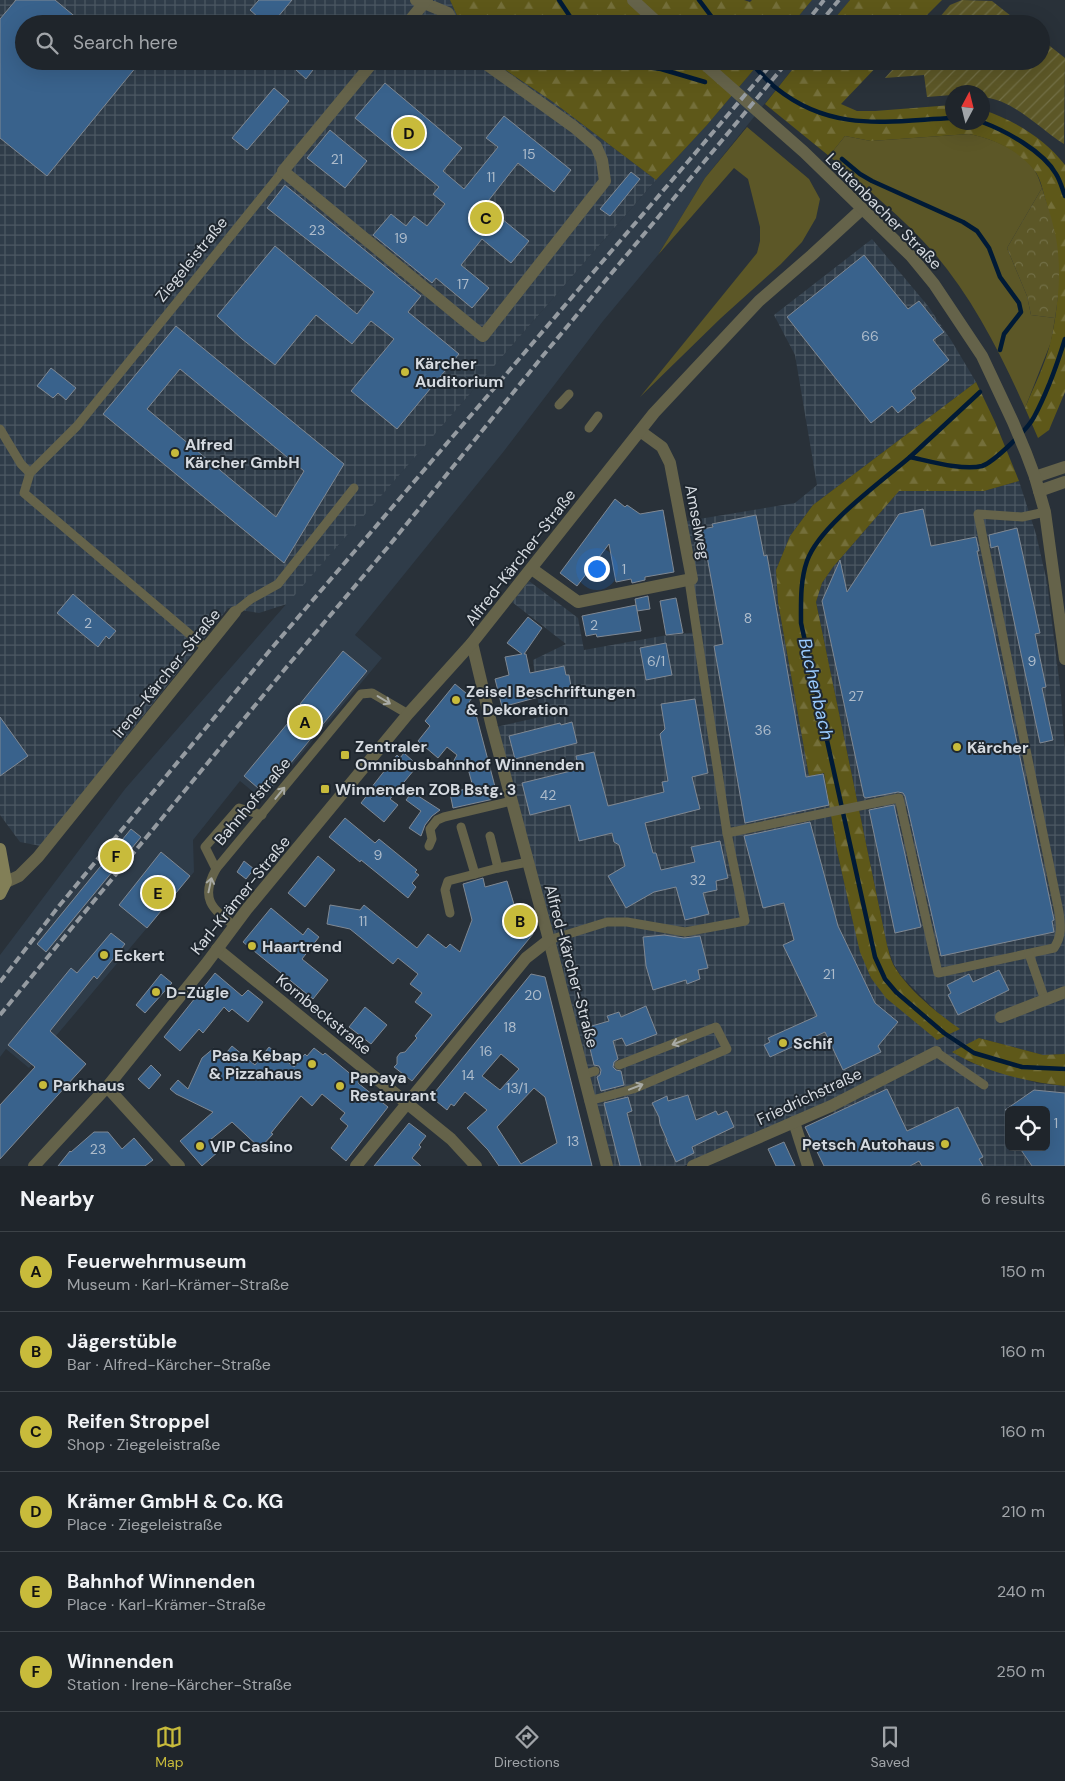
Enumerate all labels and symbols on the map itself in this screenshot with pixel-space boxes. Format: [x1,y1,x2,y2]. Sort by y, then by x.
north arrow [945,85,990,130]
pin: D [393,114,425,152]
house number: 15 [523,145,535,163]
street label: Leutenbacher Straße [821,149,946,274]
house number: 21 [331,150,343,168]
house number: 11 [487,168,495,186]
pin: C [470,199,502,237]
street label: Ziegeleistraße [151,212,232,306]
house number: 23 [309,221,325,239]
house number: 19 [394,229,408,247]
house number: 17 [457,275,469,293]
house number: 66 [861,327,879,345]
place label: Kärcher Auditorium [415,353,503,392]
marker: Kärcher Auditorium [399,366,411,378]
place label: Alfred Kärcher GmbH [185,434,300,473]
marker: Alfred Kärcher GmbH [169,447,181,459]
street label: Amselweg [680,483,715,561]
street label: Alfred-Kärcher-Straße [460,485,580,630]
your location [584,556,610,582]
house number: 1 [622,560,626,578]
street label: Irene-Kärcher-Straße [108,604,225,742]
house number: 8 [744,609,752,627]
house number: 2 [84,614,92,632]
house number: 2 [590,616,598,634]
water label: Buchenbach [793,635,839,743]
house number: 6/1 [647,652,665,670]
house number: 9 [1028,652,1037,670]
place label: Zeisel Beschriftungen & Dekoration [466,681,636,720]
house number: 27 [848,687,864,705]
marker: Zeisel Beschriftungen & Dekoration [450,694,462,706]
one-way arrow [376,696,390,706]
pin: A [289,703,321,741]
house number: 36 [754,721,772,739]
place label: Zentraler Omnibusbahnhof Winnenden [355,736,585,775]
place label: Kärcher [967,737,1029,758]
marker: Kärcher [951,741,963,753]
marker: Zentraler Omnibusbahnhof Winnenden [339,749,351,761]
street label: Bahnhofstraße [209,753,295,850]
place label: Winnenden ZOB Bstg. 3 [335,779,516,800]
marker: Winnenden ZOB Bstg. 3 [319,783,331,795]
house number: 42 [540,786,556,804]
one-way arrow [274,787,285,800]
street label: Karl-Krämer-Straße [186,831,295,959]
pin: F [100,837,132,875]
house number: 9 [374,846,383,864]
house number: 32 [690,871,706,889]
pin: E [142,874,174,912]
one-way arrow [206,878,216,894]
street label: Alfred-Kärcher-Straße [540,882,603,1050]
pin: B [504,902,536,940]
house number: 11 [359,912,367,930]
place label: Haartrend [262,936,342,957]
marker: Haartrend [246,940,258,952]
place label: Eckert [114,945,165,966]
marker: Eckert [98,949,110,961]
house number: 21 [823,965,835,983]
street label: Kornbeckstraße [272,969,376,1059]
place label: D-Zügle [166,982,229,1003]
marker: D-Zügle [150,986,162,998]
house number: 20 [524,986,542,1004]
house number: 18 [504,1018,516,1036]
place label: Schif [793,1033,833,1054]
marker: Schif [777,1037,789,1049]
one-way arrow [672,1038,687,1047]
house number: 16 [479,1042,493,1060]
place label: Pasa Kebap & Pizzahaus [209,1045,302,1084]
marker: Pasa Kebap & Pizzahaus [306,1058,318,1070]
street label: Friedrichstraße [753,1063,865,1130]
house number: 14 [462,1066,475,1084]
place label: Papaya Restaurant [350,1067,436,1106]
place label: Parkhaus [53,1075,125,1096]
marker: Parkhaus [37,1079,49,1091]
house number: 13/1 [506,1079,528,1097]
marker: Papaya Restaurant [334,1080,346,1092]
one-way arrow [628,1082,643,1092]
house number: 1 [1054,1114,1058,1132]
house number: 13 [567,1132,579,1150]
place label: Petsch Autohaus [802,1134,935,1155]
place label: VIP Casino [210,1136,293,1157]
marker: Petsch Autohaus [939,1138,951,1150]
house number: 23 [90,1140,106,1158]
marker: VIP Casino [194,1140,206,1152]

